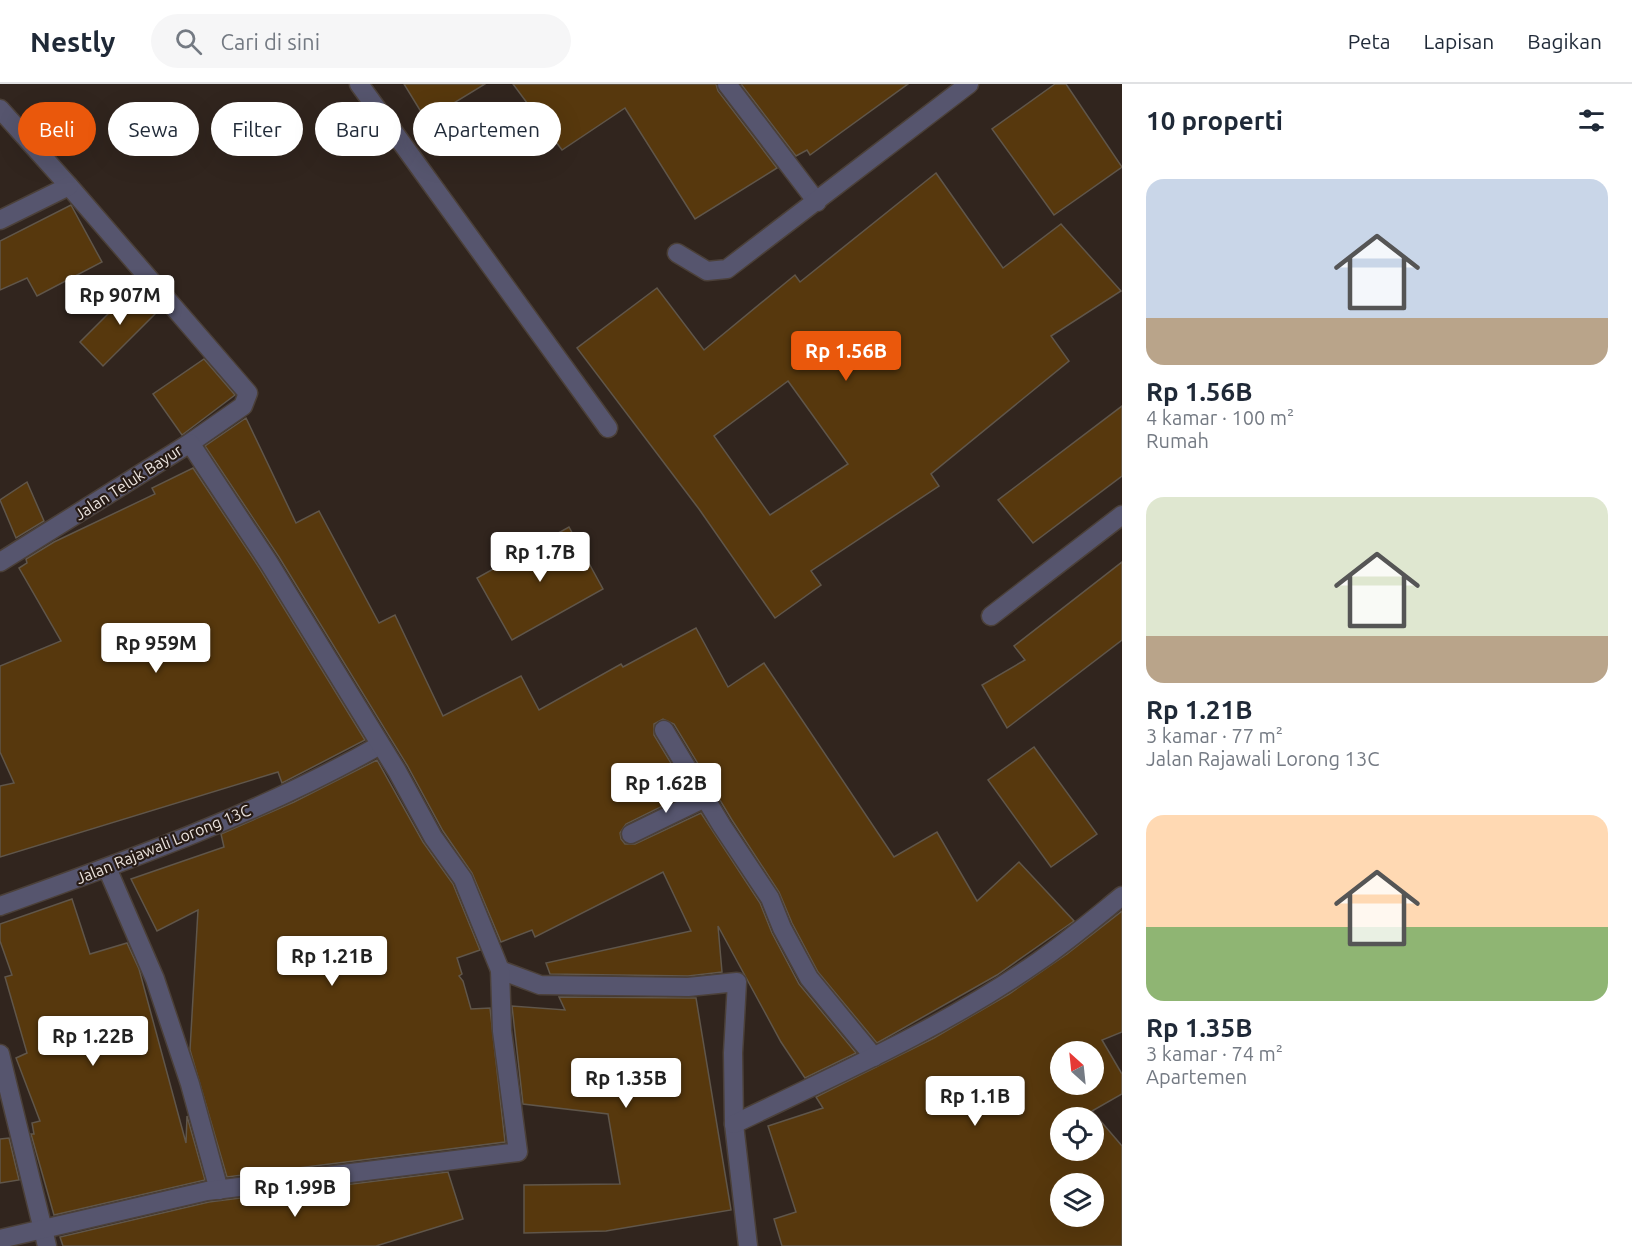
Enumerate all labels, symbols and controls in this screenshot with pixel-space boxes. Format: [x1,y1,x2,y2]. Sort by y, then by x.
search box [151,14,571,68]
icon: search [172,25,205,58]
text: Nestly [30,26,115,57]
text: Cari di sini [220,29,320,54]
text: Peta [1348,29,1391,53]
text: Lapisan [1424,29,1494,53]
text: Bagikan [1527,29,1602,53]
chip: Beli [18,102,96,156]
chip: Sewa [108,102,199,156]
chip: Filter [211,102,303,156]
chip: Baru [315,102,401,156]
chip: Apartemen [413,102,561,156]
icon: filters [1575,104,1608,137]
text: 10 properti [1146,106,1283,135]
icon: home [1323,218,1431,326]
pin: Rp 907M [65,275,175,326]
text: Rp 907M [79,283,161,306]
pin: Rp 1.56B [784,331,908,382]
text: Rp 1.56B [805,339,887,362]
text: Rp 1.56B [1146,377,1252,406]
text: 4 kamar · 100 m² [1146,406,1294,429]
text: Rumah [1146,429,1209,452]
street label: Jalan Teluk Bayur [71,441,185,523]
pin: Rp 1.7B [485,532,595,583]
icon: home [1323,536,1431,644]
text: Rp 1.7B [505,540,575,563]
pin: Rp 959M [101,623,211,674]
text: Rp 959M [115,631,197,654]
text: Rp 1.21B [1146,695,1252,724]
text: 3 kamar · 77 m² [1146,724,1283,747]
text: Jalan Rajawali Lorong 13C [1146,747,1379,770]
pin: Rp 1.62B [604,763,728,814]
text: Rp 1.62B [625,771,707,794]
street label: Jalan Rajawali Lorong 13C [73,801,253,887]
icon: home [1323,854,1431,962]
pin: Rp 1.21B [270,936,394,987]
text: Rp 1.21B [291,944,373,967]
text: Rp 1.35B [1146,1013,1252,1042]
pin: Rp 1.22B [31,1016,155,1067]
text: Rp 1.22B [52,1024,134,1047]
north arrow [1050,1041,1104,1095]
map controls [1050,1041,1104,1227]
text: 3 kamar · 74 m² [1146,1042,1283,1065]
pin: Rp 1.35B [564,1058,688,1109]
text: Apartemen [1146,1065,1247,1088]
text: Rp 1.35B [585,1066,667,1089]
pin: Rp 1.1B [920,1076,1030,1127]
text: Rp 1.1B [940,1084,1010,1107]
button: locate [1050,1107,1104,1161]
pin: Rp 1.99B [233,1167,357,1218]
button: layers [1050,1173,1104,1227]
text: Rp 1.99B [254,1175,336,1198]

